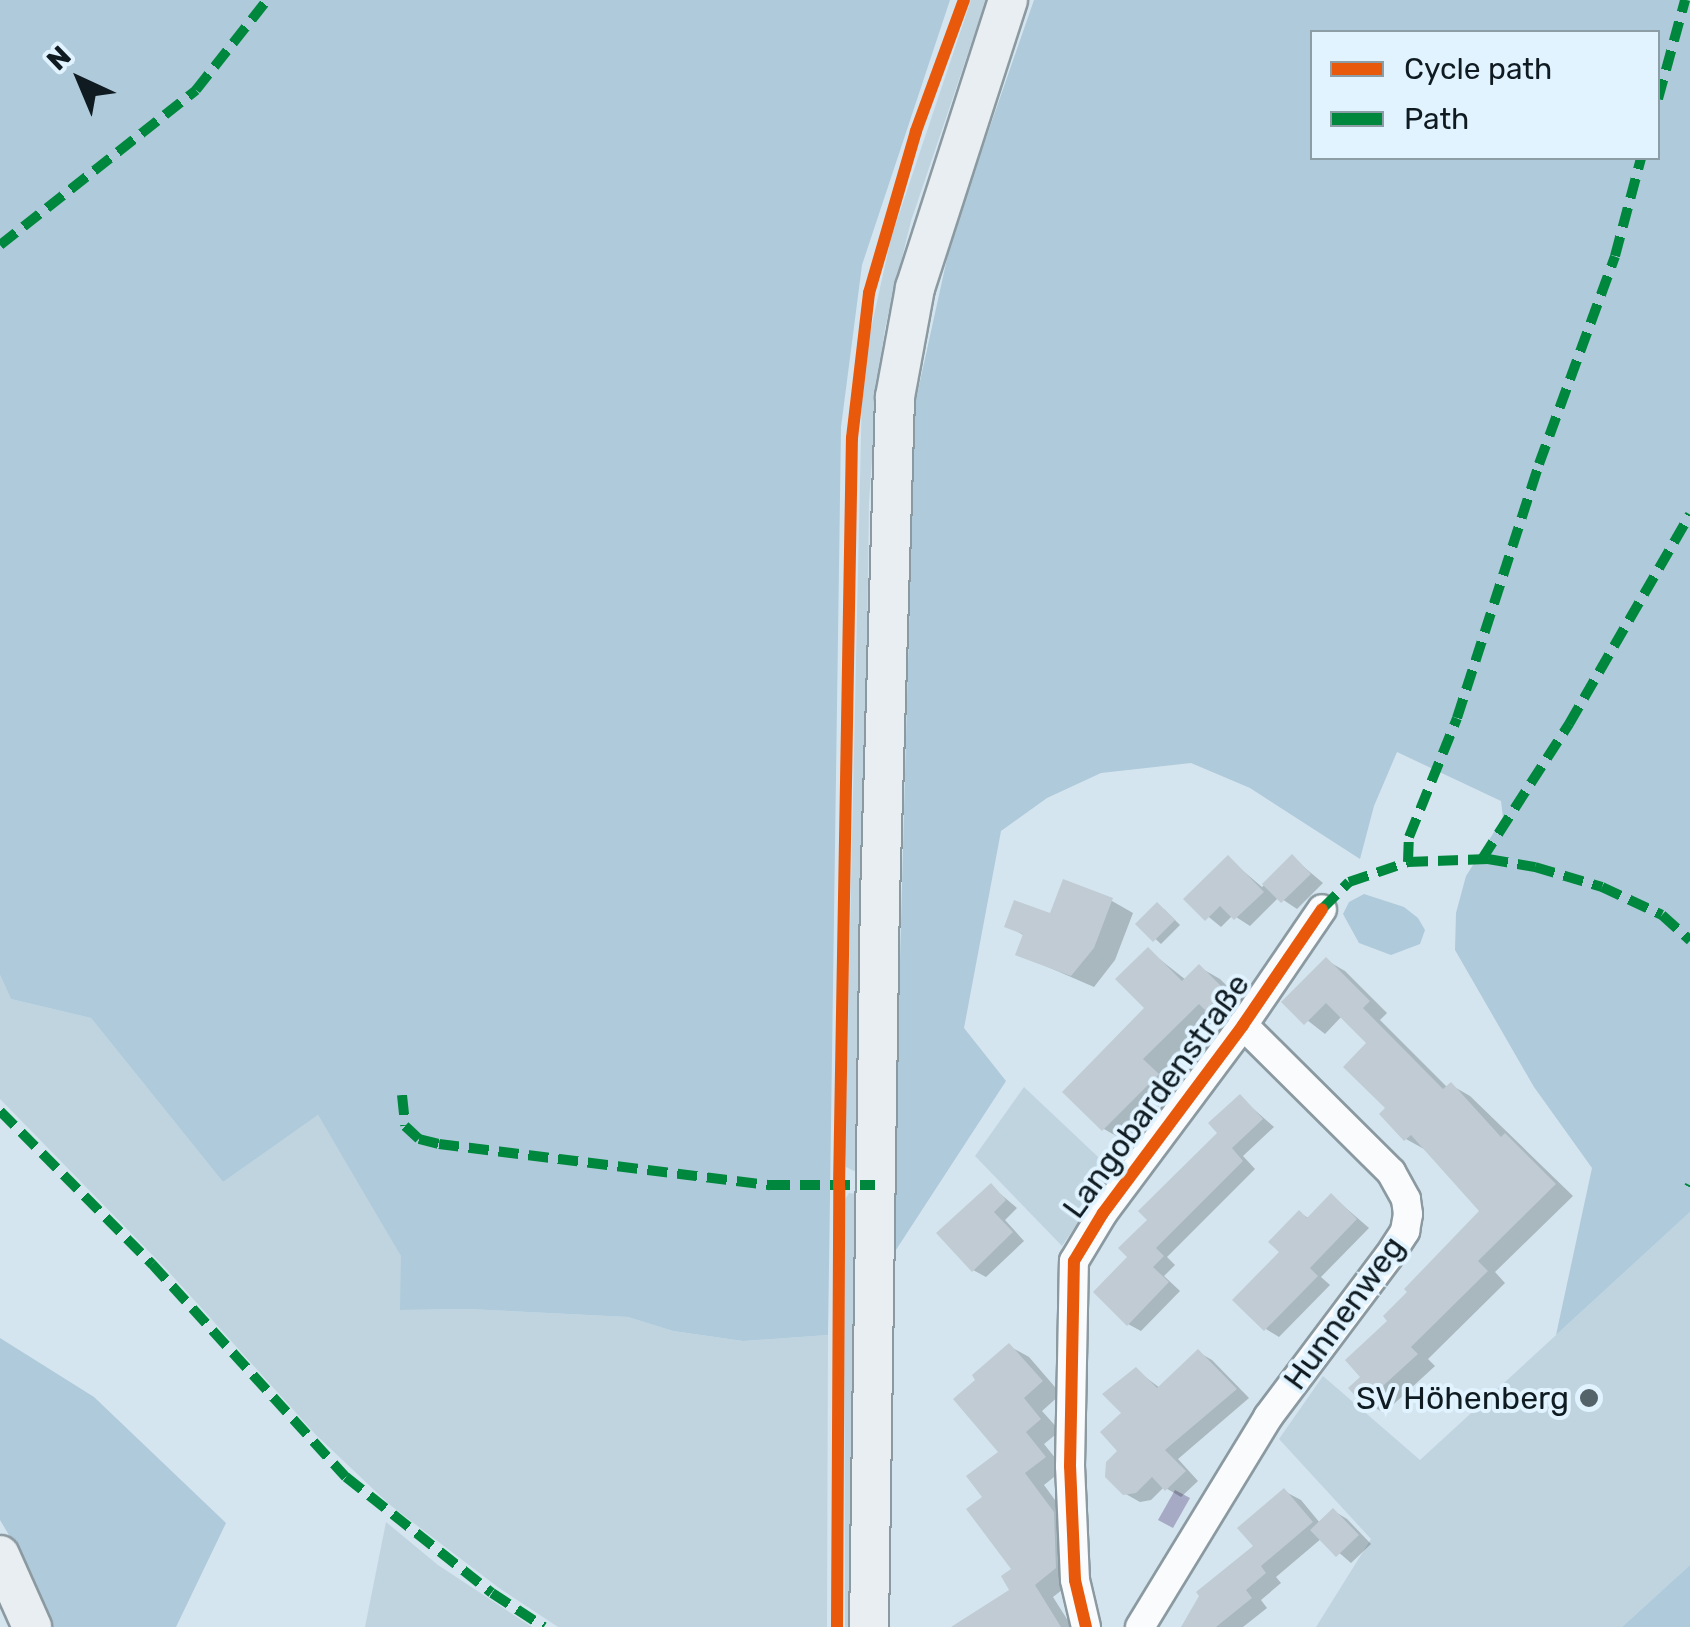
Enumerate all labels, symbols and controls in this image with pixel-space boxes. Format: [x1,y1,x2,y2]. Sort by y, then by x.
north arrow [30,30,130,130]
legend [1310,30,1660,160]
text: N [40,39,78,77]
text: Cycle path [1404,51,1552,87]
text: Path [1404,101,1469,137]
street label: Langobardenstraße [1054,966,1258,1226]
street label: Hunnenweg [1275,1229,1413,1397]
place label: SV Höhenberg [1355,1379,1569,1417]
marker: SV Höhenberg [1578,1387,1600,1409]

